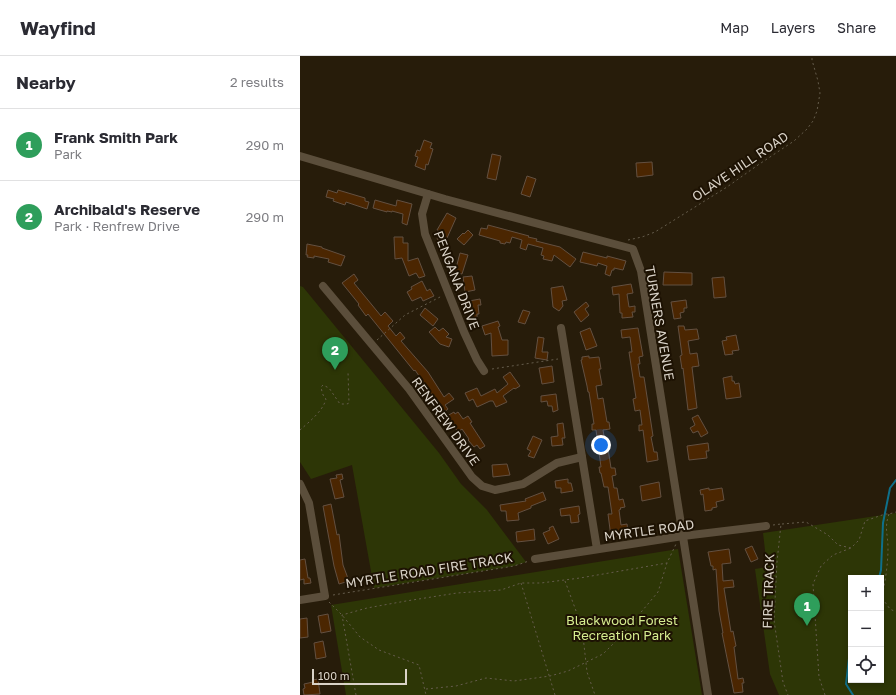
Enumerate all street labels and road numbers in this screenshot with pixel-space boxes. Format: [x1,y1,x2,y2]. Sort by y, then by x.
street label: OLAVE HILL ROAD [689,128,791,204]
street label: PENGANA DRIVE [431,228,483,332]
street label: TURNERS AVENUE [642,264,678,382]
street label: RENFREW DRIVE [409,374,484,468]
street label: MYRTLE ROAD [603,516,695,544]
street label: MYRTLE ROAD FIRE TRACK [344,549,514,591]
street label: FIRE TRACK [759,553,777,629]

